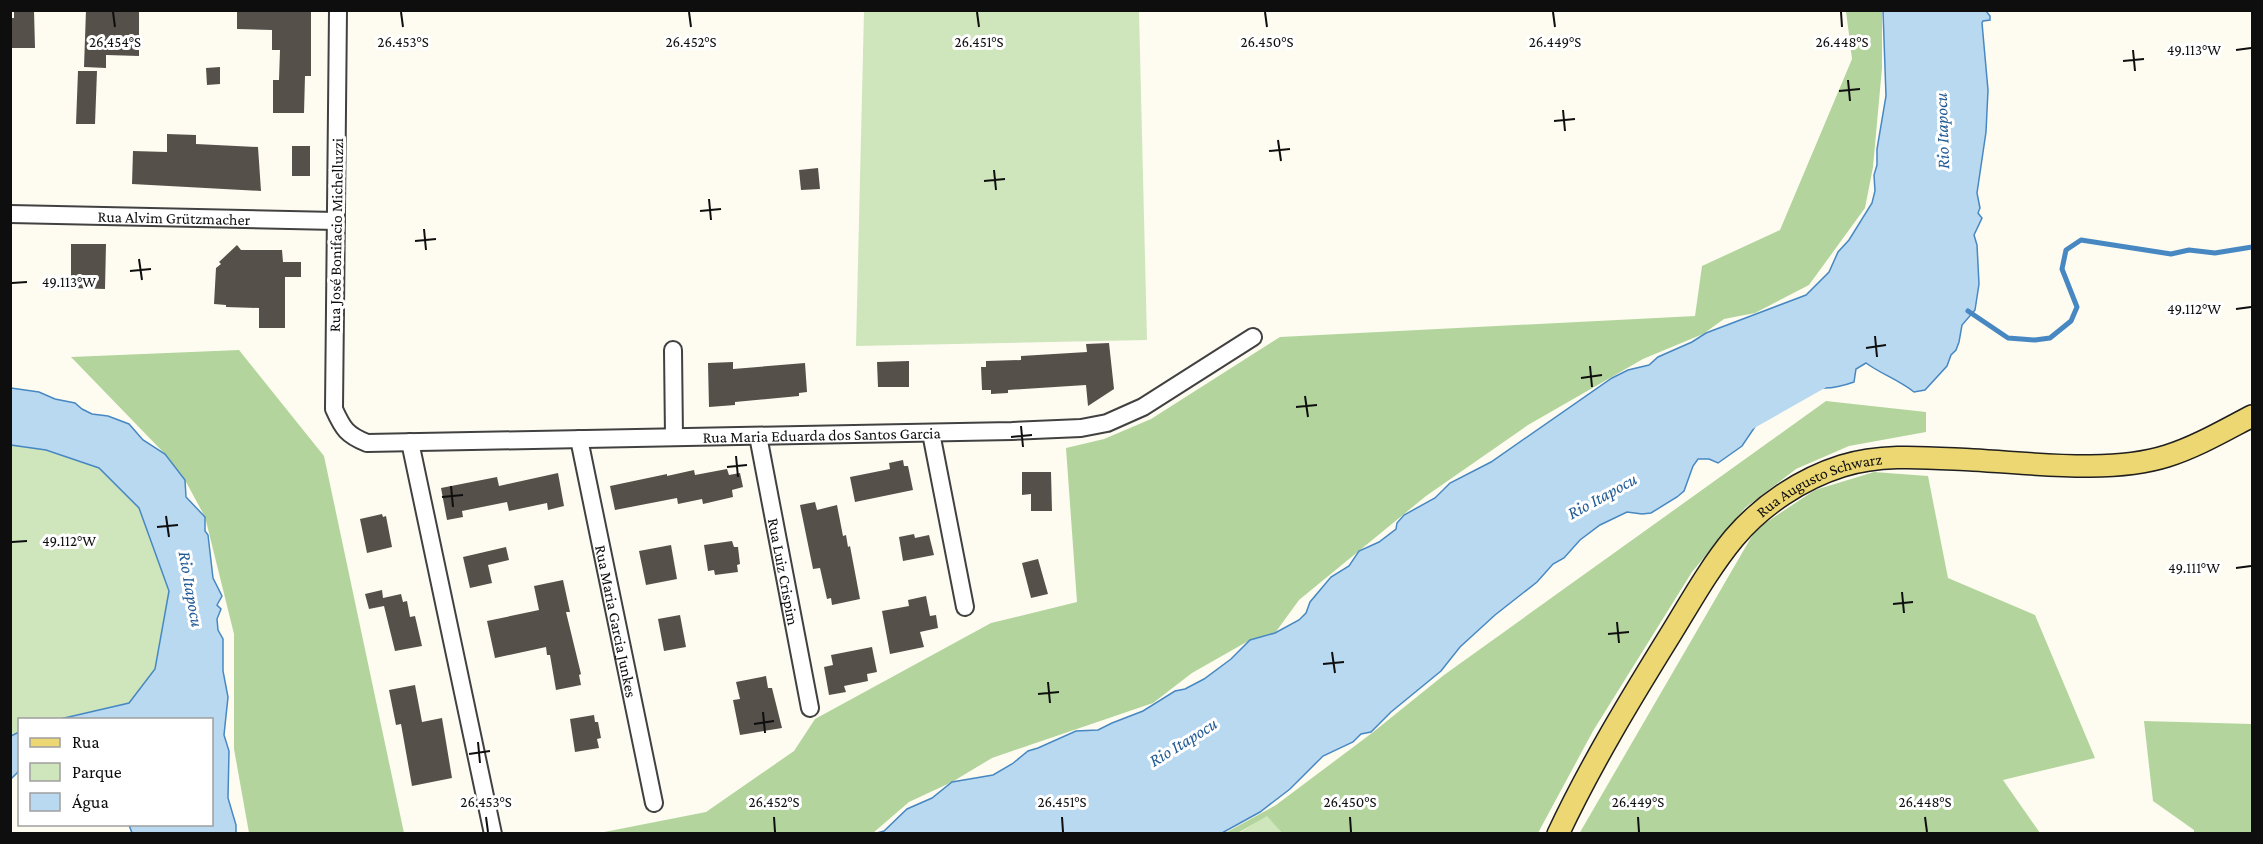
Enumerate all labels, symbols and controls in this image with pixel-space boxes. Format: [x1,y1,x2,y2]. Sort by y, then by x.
text: 26.454°S [89,34,141,50]
text: 26.453°S [377,34,429,50]
text: 26.452°S [665,34,717,50]
text: 26.451°S [954,34,1004,50]
text: 26.450°S [1240,34,1294,50]
text: 26.449°S [1529,34,1581,50]
text: 26.448°S [1815,34,1869,50]
text: 49.113°W [2167,42,2221,58]
water label: Rio Itapocu [1931,92,1953,170]
street label: Rua José Bonifacio Michelluzzi [326,138,347,332]
street label: Rua Alvim Grützmacher [97,207,251,228]
text: 49.113°W [42,274,96,290]
text: 49.112°W [2167,301,2221,317]
street label: Rua Maria Eduarda dos Santos Garcia [702,424,942,445]
street label: Rua Augusto Schwarz [1753,450,1883,520]
water label: Rio Itapocu [1564,469,1640,523]
street label: Rua Luiz Crispim [765,516,803,627]
text: 49.112°W [42,533,96,549]
street label: Rua Maria Garcia Junkes [593,543,641,699]
water label: Rio Itapocu [175,550,207,628]
text: 49.111°W [2168,560,2220,576]
water label: Rio Itapocu [1145,713,1221,771]
legend [18,718,213,826]
text: Rua [72,732,100,752]
text: Parque [72,762,122,782]
text: Água [72,792,109,812]
text: 26.453°S [460,794,512,810]
text: 26.452°S [748,794,800,810]
text: 26.451°S [1037,794,1087,810]
text: 26.450°S [1323,794,1377,810]
text: 26.449°S [1612,794,1664,810]
text: 26.448°S [1898,794,1952,810]

